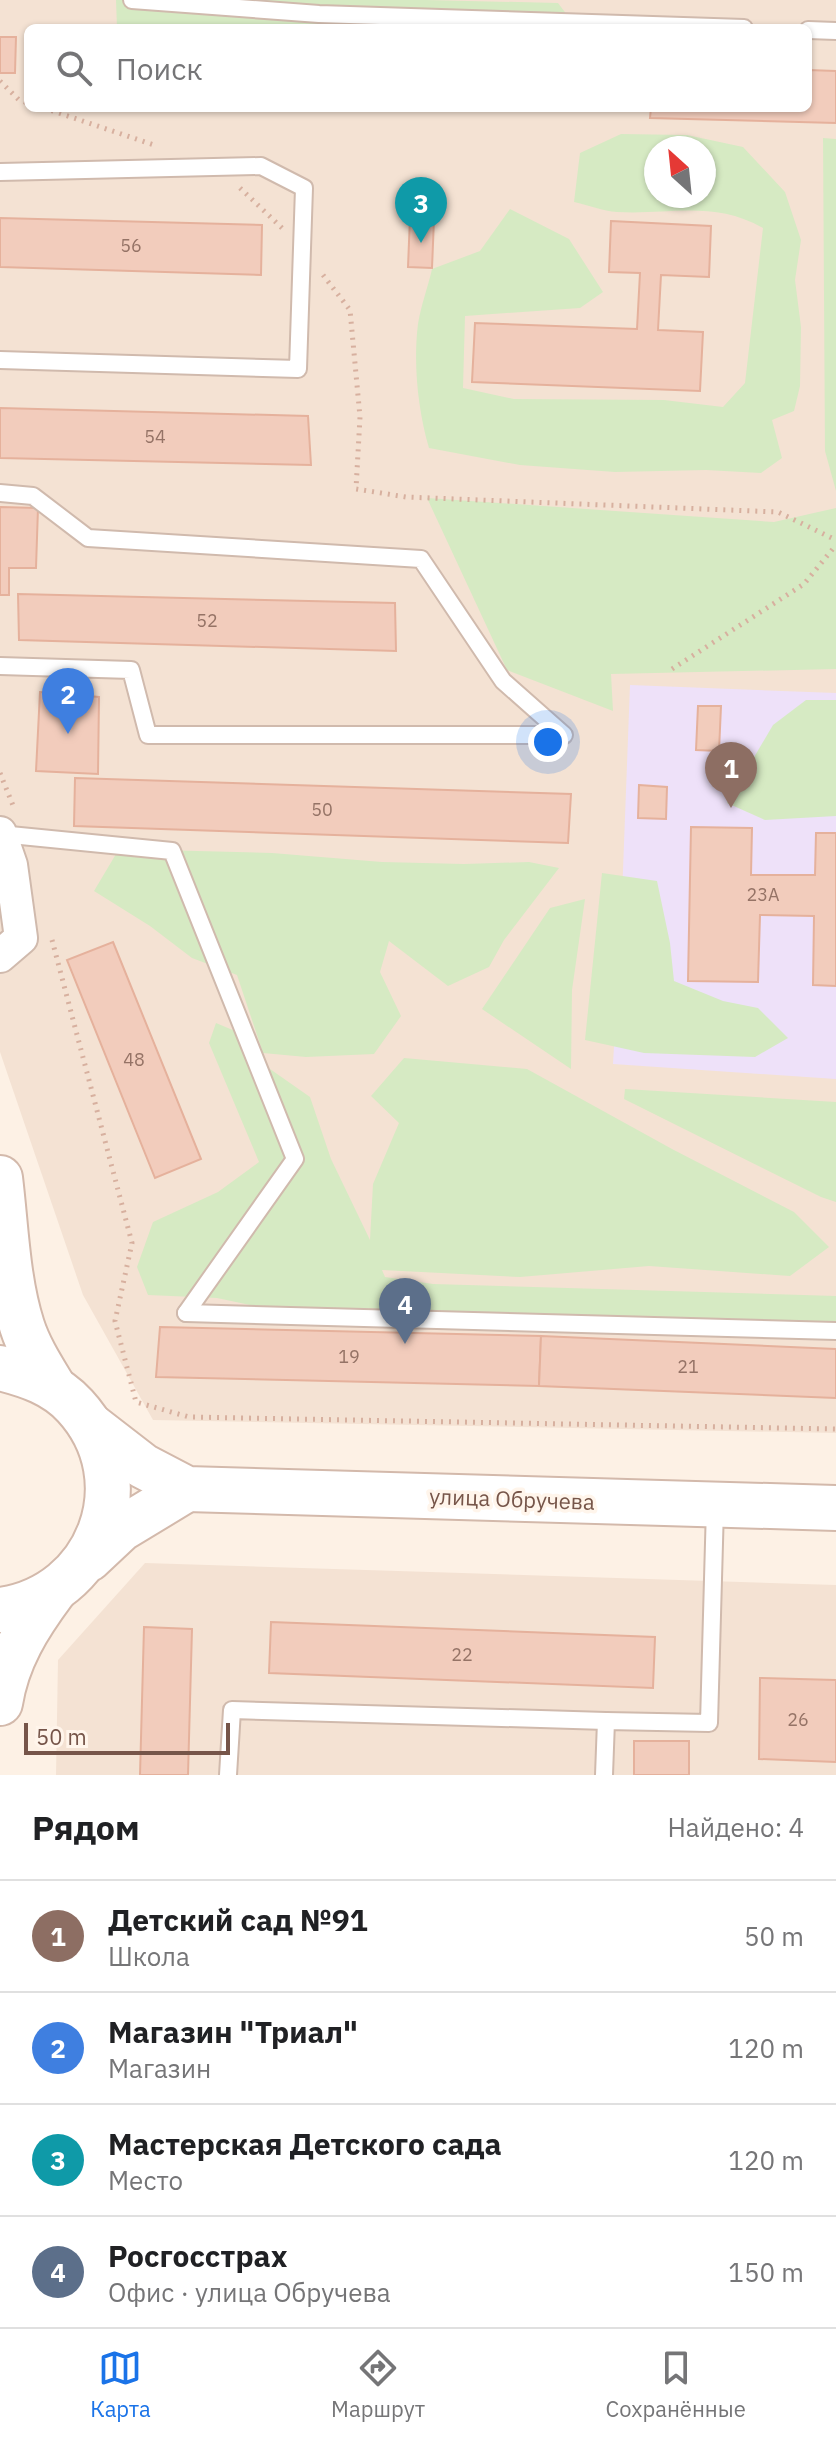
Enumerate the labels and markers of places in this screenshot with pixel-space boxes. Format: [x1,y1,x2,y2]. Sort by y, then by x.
pin: 3 [395,177,447,243]
pin: 2 [42,668,94,734]
pin: 1 [705,742,757,808]
pin: 4 [379,1278,431,1344]

